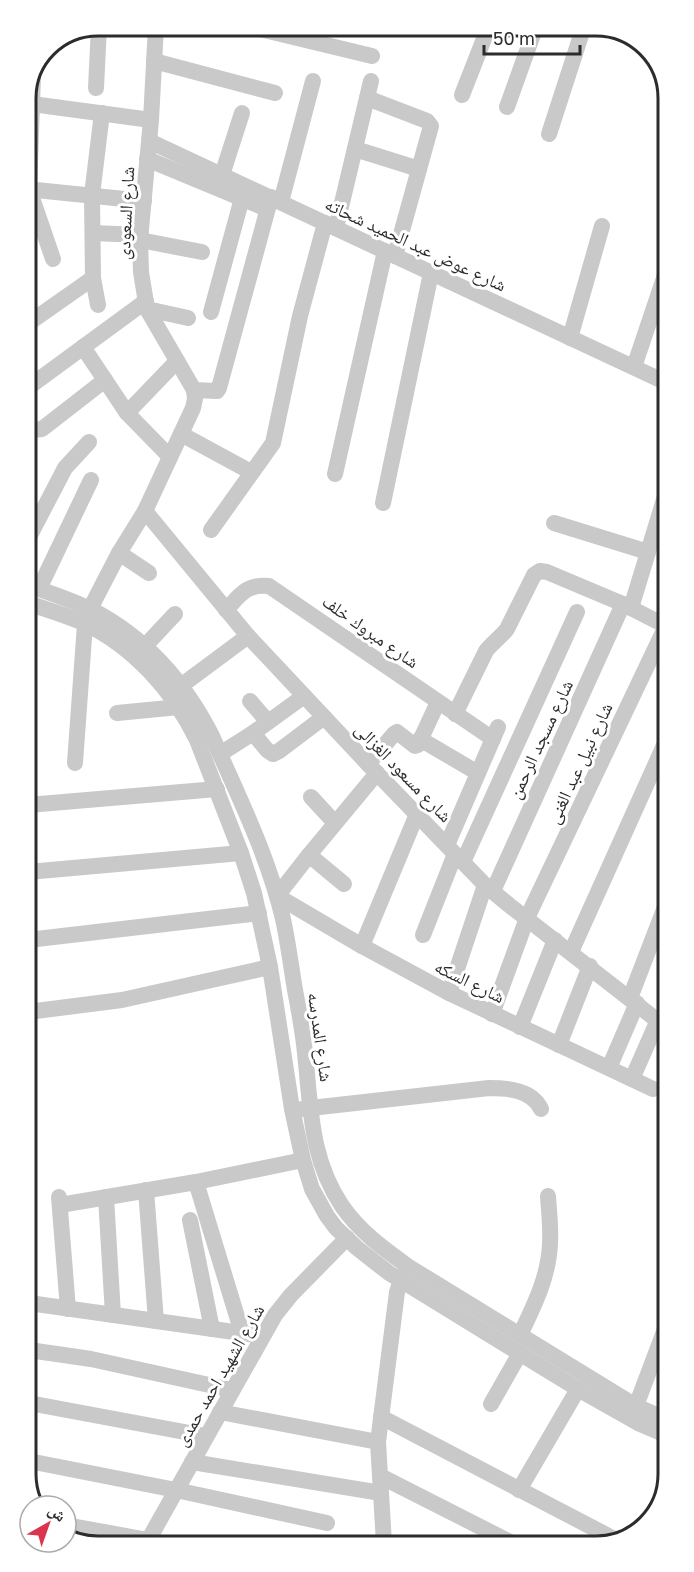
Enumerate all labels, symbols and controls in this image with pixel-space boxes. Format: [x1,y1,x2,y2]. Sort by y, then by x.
scale bar [484,18,580,56]
text: 50 m [493,27,535,49]
street label: شارع السعودى [112,166,139,260]
street label: شارع عوض عبد الحميد شحاته [321,192,510,297]
street label: شارع مبروك خلف [318,590,424,673]
street label: شارع مسجد الرحمن [503,676,578,802]
street label: شارع نبيل عبد الغنى [541,699,618,827]
street label: شارع مسعود الغزالى [350,718,457,827]
street label: شارع السكه [431,955,509,1008]
street label: شارع المدرسه [303,991,338,1083]
street label: شارع الشهيد احمد حمدى [170,1300,269,1450]
north arrow [18,1494,78,1554]
text: ش [45,1499,71,1526]

